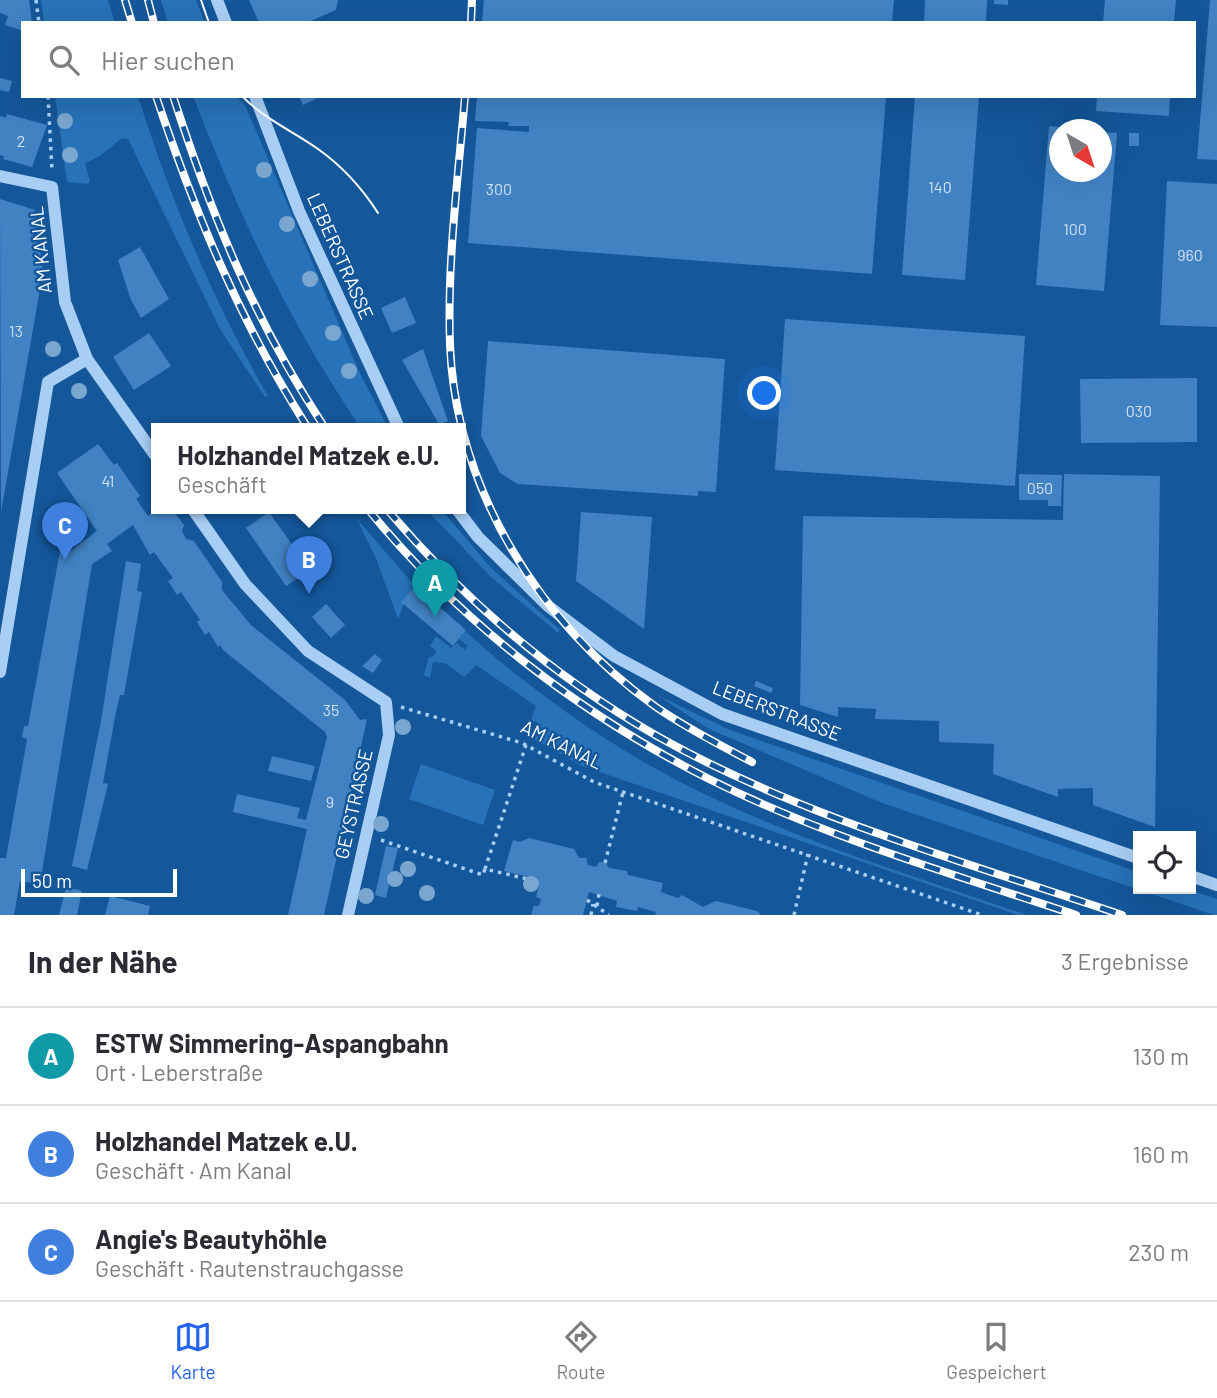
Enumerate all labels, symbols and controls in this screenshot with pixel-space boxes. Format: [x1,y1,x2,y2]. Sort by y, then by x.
search box [21,21,1196,98]
icon: search [45,41,83,79]
text: Hier suchen [101,44,235,75]
north arrow [1049,119,1112,182]
house number: 2 [17,131,25,150]
house number: 140 [928,177,952,196]
house number: 300 [486,179,512,198]
street label: LEBERSTRASSE [303,189,379,323]
street label: AM KANAL [24,205,56,295]
house number: 100 [1063,219,1087,238]
house number: 960 [1177,245,1203,264]
house number: 13 [9,321,23,340]
your location [747,376,781,410]
house number: 030 [1126,401,1152,420]
popup [151,423,466,514]
text: Holzhandel Matzek e.U. [177,439,440,470]
text: Geschäft [177,470,267,498]
house number: 41 [102,471,114,490]
house number: 050 [1027,478,1053,497]
pin: C [42,502,88,560]
pin: B [286,536,332,594]
pin: A [412,559,458,617]
street label: LEBERSTRASSE [710,675,844,745]
house number: 35 [323,700,339,719]
street label: AM KANAL [518,714,607,774]
street label: GEYSTRASSE [329,747,377,861]
house number: 9 [326,792,334,811]
map controls [1133,831,1196,894]
button: locate [1133,831,1196,894]
scale bar [21,866,177,898]
text: 50 m [32,869,72,892]
text: In der Nähe [28,943,178,979]
text: 3 Ergebnisse [1061,947,1189,975]
text: ESTW Simmering-Aspangbahn [95,1027,449,1058]
text: A [43,1042,59,1070]
text: 130 m [1132,1042,1189,1070]
text: Ort · Leberstraße [95,1058,263,1086]
text: Holzhandel Matzek e.U. [95,1125,358,1156]
text: B [44,1140,58,1168]
text: 160 m [1132,1140,1189,1168]
text: Geschäft · Am Kanal [95,1156,292,1184]
text: Angie's Beautyhöhle [95,1223,327,1254]
text: C [44,1238,58,1266]
text: 230 m [1128,1238,1189,1266]
text: Geschäft · Rautenstrauchgasse [95,1254,404,1282]
tab: Karte [170,1318,216,1383]
tab: Route [557,1318,605,1383]
tab: Gespeichert [946,1318,1047,1383]

